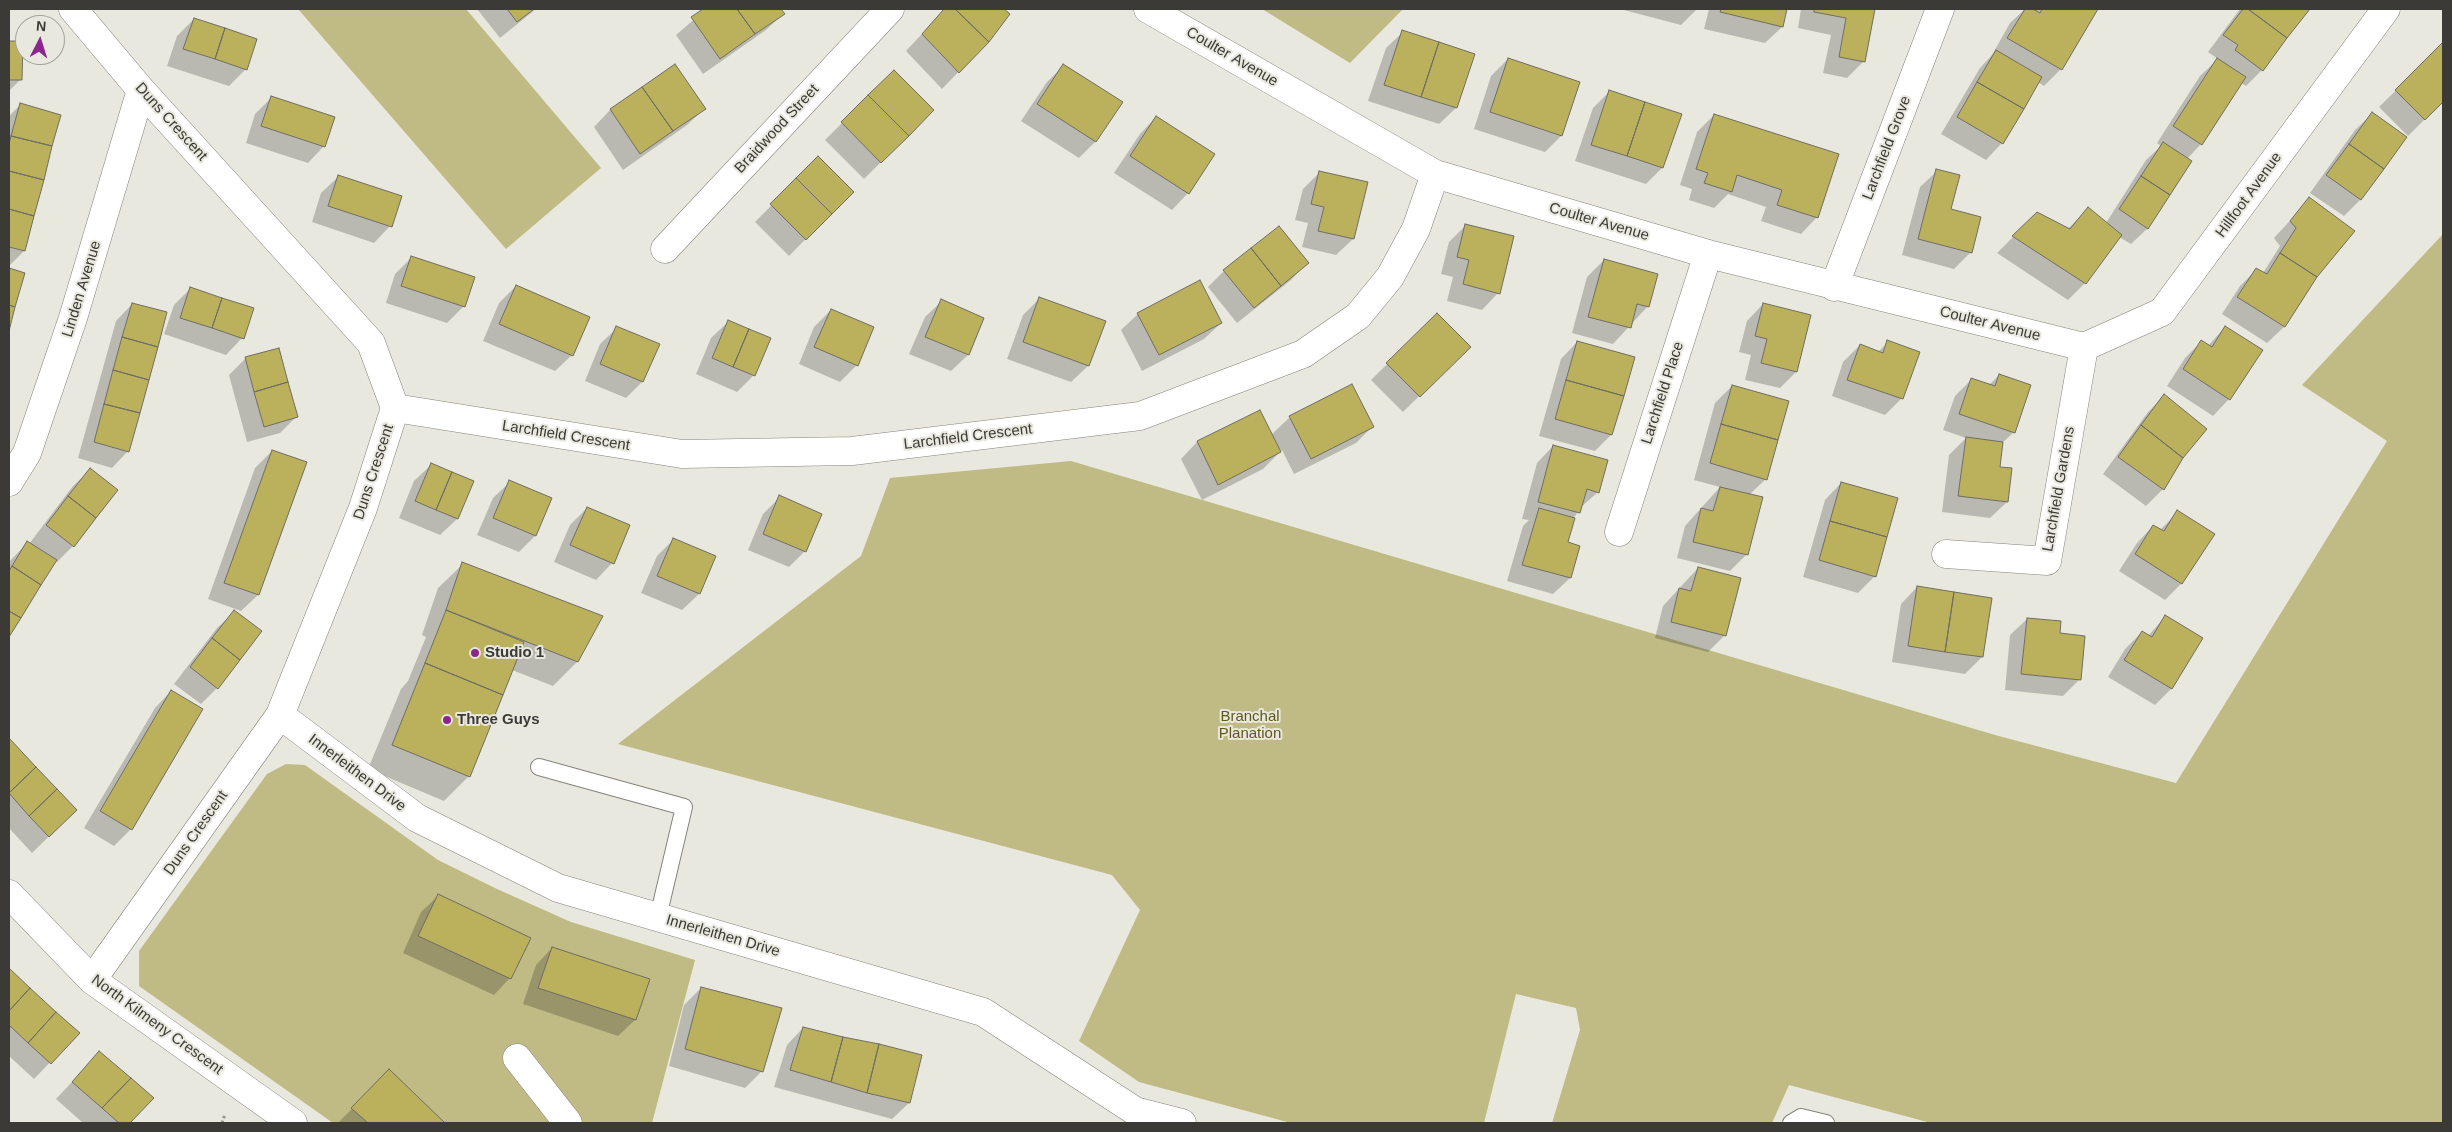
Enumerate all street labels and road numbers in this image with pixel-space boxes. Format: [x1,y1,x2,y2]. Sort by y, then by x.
street label: Coulter Avenue [1183,23,1281,91]
street label: Duns Crescent [131,79,211,165]
street label: Braidwood Street [731,81,823,177]
street label: Larchfield Grove [1859,93,1915,203]
street label: Hillfoot Avenue [2212,149,2286,241]
street label: Coulter Avenue [1547,199,1651,245]
street label: Linden Avenue [59,239,105,339]
street label: Coulter Avenue [1938,303,2042,345]
street label: Larchfield Place [1638,339,1688,447]
street label: Larchfield Crescent [501,417,631,455]
street label: Larchfield Crescent [903,420,1033,454]
street label: Duns Crescent [350,422,398,522]
street label: Larchfield Gardens [2039,425,2079,553]
street label: Innerleithen Drive [305,730,409,816]
street label: Duns Crescent [160,787,232,879]
street label: Innerleithen Drive [664,911,782,961]
street label: North Kilmeny Crescent [88,971,226,1079]

